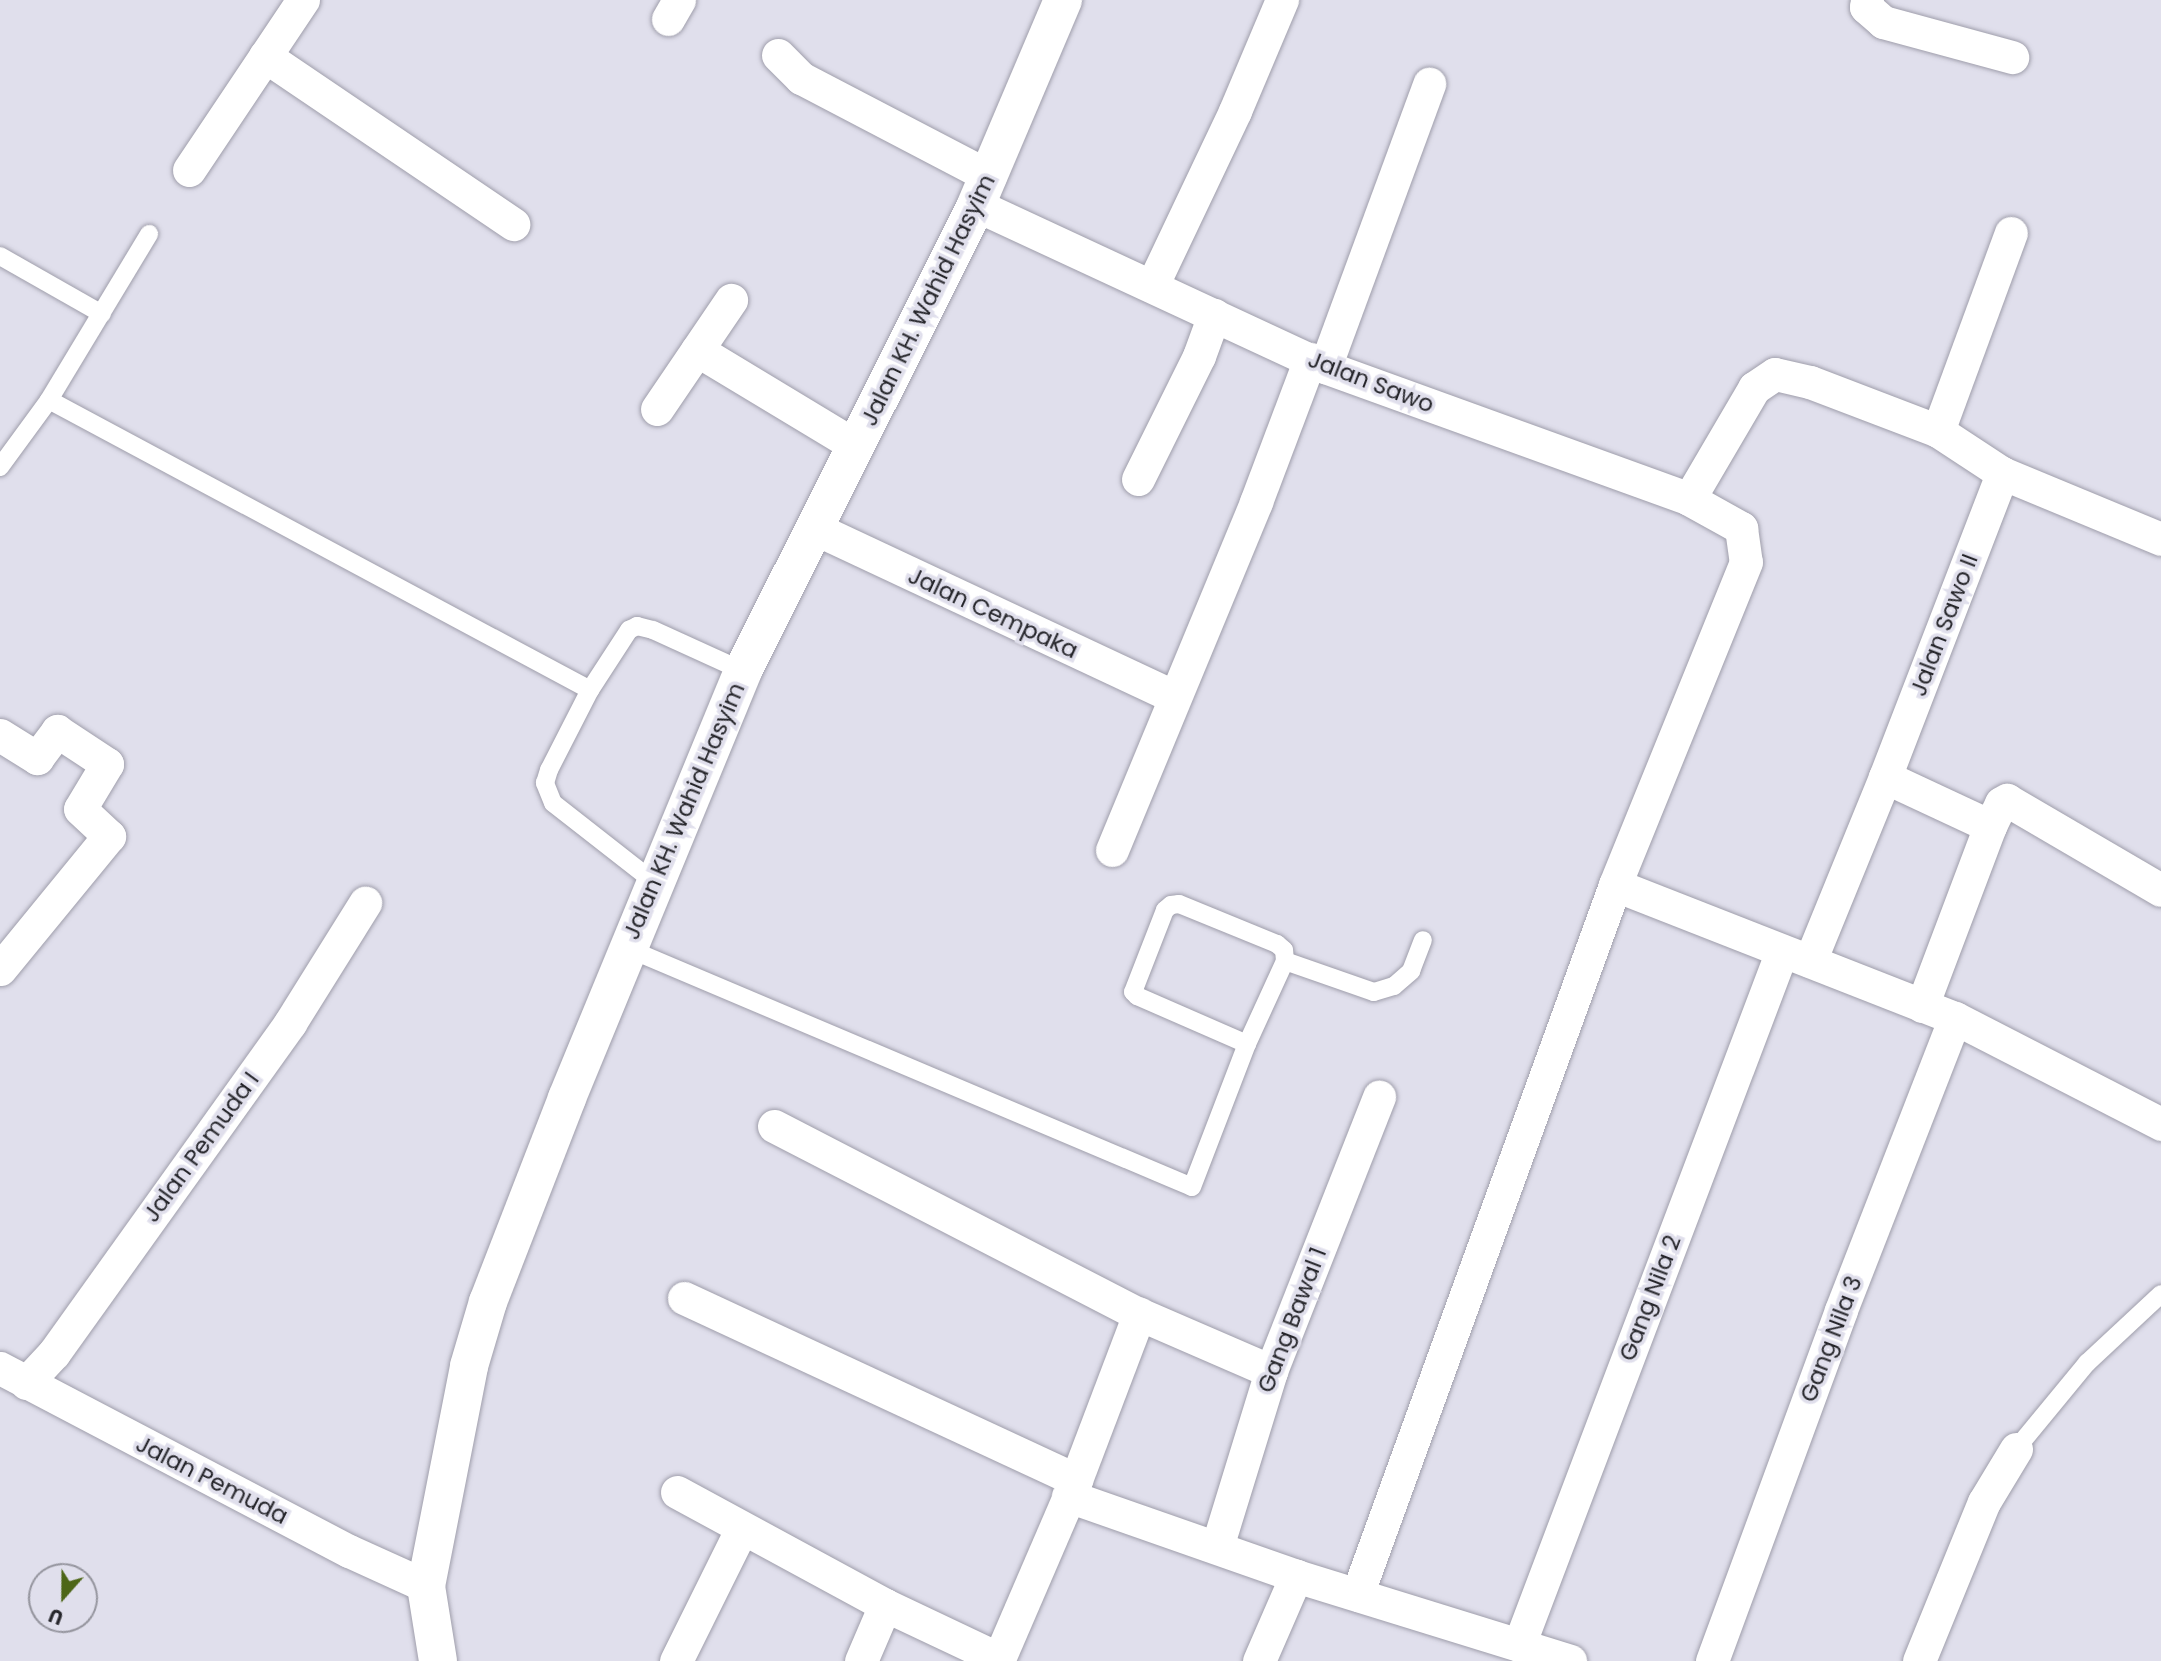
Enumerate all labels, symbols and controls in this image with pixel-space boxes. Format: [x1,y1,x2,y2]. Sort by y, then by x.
street label: Jalan KH. Wahid Hasyim [855,170,1001,430]
street label: Jalan Sawo [1304,345,1438,419]
street label: Jalan Sawo II [1904,550,1984,700]
street label: Jalan Cempaka [904,562,1082,664]
street label: Jalan KH. Wahid Hasyim [617,678,751,944]
street label: Jalan Pemuda I [137,1067,265,1227]
street label: Gang Nila 2 [1613,1231,1687,1365]
street label: Gang Bawal 1 [1252,1244,1332,1396]
street label: Gang Nila 3 [1794,1272,1868,1406]
street label: Jalan Pemuda [131,1430,293,1530]
north arrow [28,1563,98,1633]
text: U [45,1601,67,1631]

